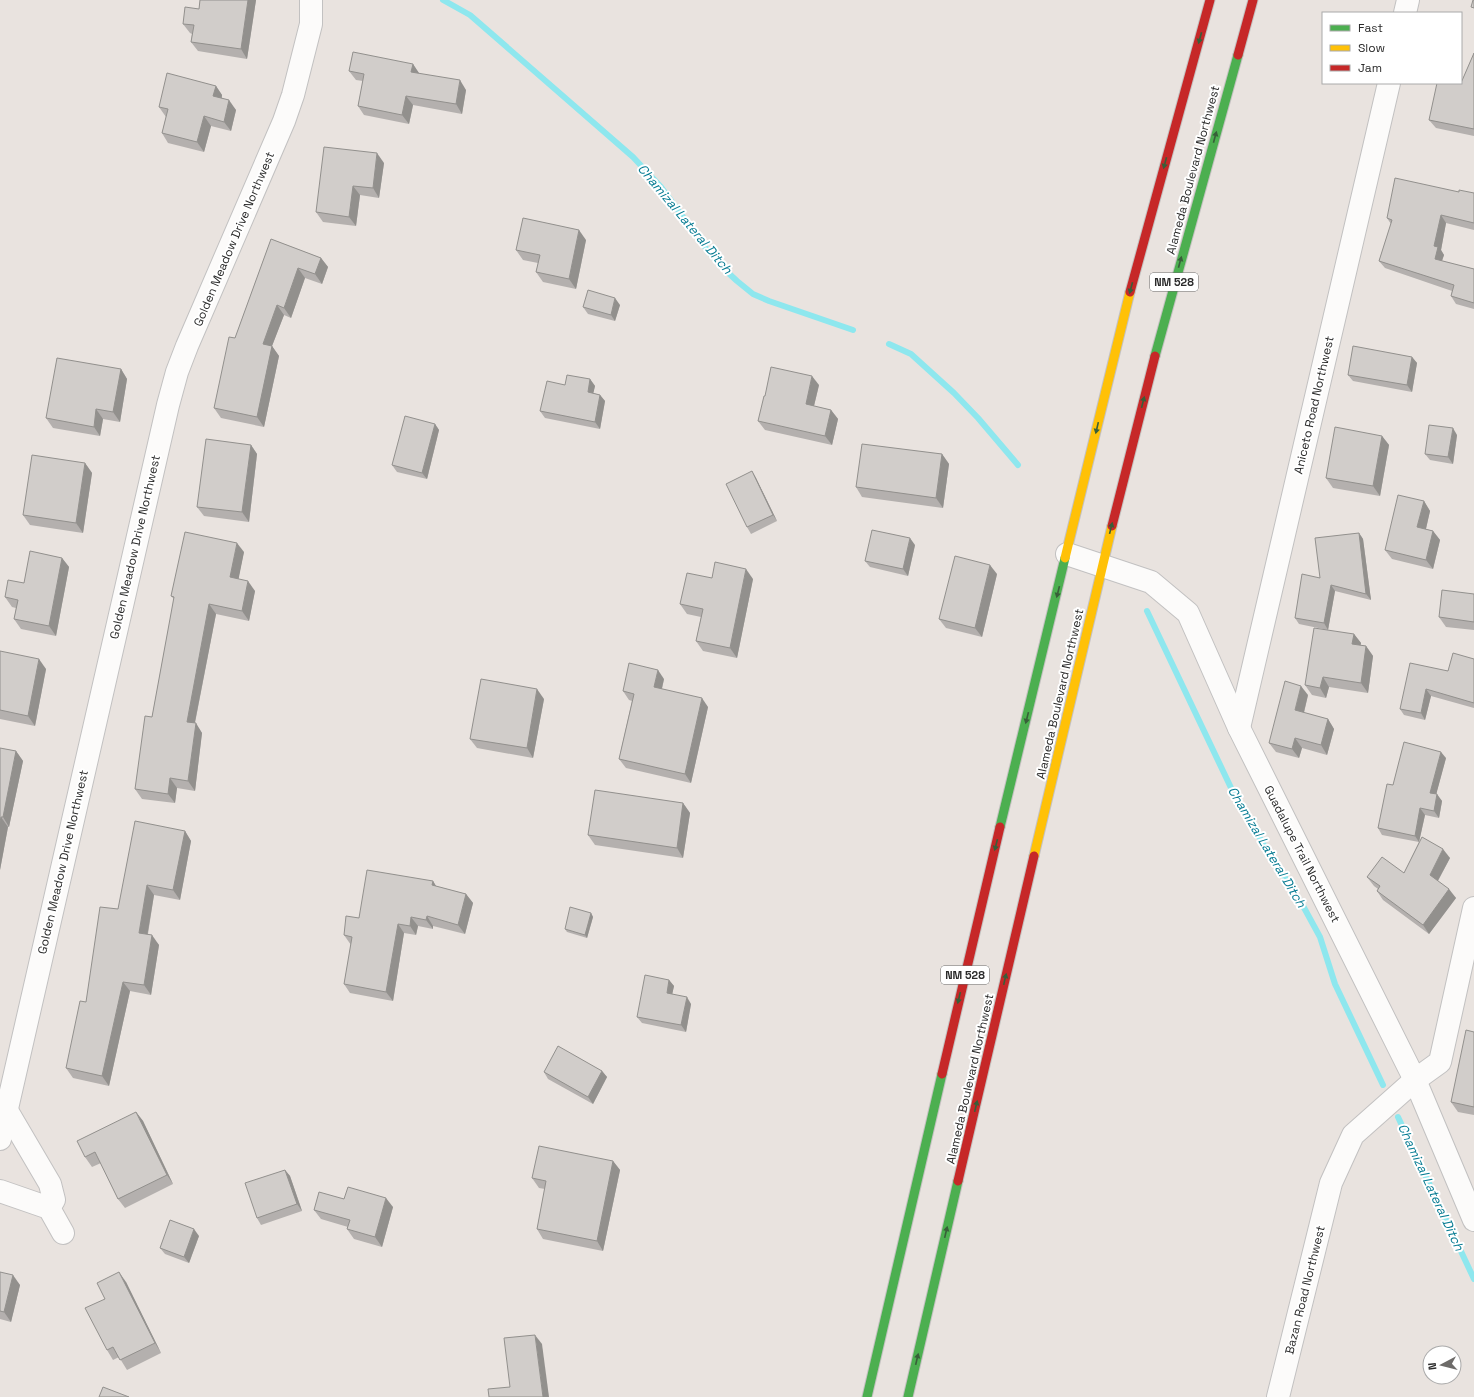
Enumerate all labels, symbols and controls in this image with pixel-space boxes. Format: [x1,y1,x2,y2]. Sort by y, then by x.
legend [1322,12,1462,84]
text: Fast [1358,20,1383,36]
one-way arrow [1197,32,1203,44]
text: Slow [1358,40,1385,56]
text: Jam [1358,60,1382,76]
street label: Alameda Boulevard Northwest [1163,84,1223,256]
one-way arrow [1212,131,1218,143]
street label: Golden Meadow Drive Northwest [190,149,278,329]
one-way arrow [1162,157,1168,169]
water label: Chamizal Lateral Ditch [634,160,737,278]
one-way arrow [1177,256,1183,268]
road number: NM 528 [1150,273,1198,291]
one-way arrow [1128,283,1134,295]
street label: Aniceto Road Northwest [1290,334,1338,476]
one-way arrow [1141,395,1147,408]
one-way arrow [1094,422,1100,434]
street label: Golden Meadow Drive Northwest [106,453,164,641]
one-way arrow [1109,521,1115,534]
one-way arrow [1054,586,1060,598]
street label: Alameda Boulevard Northwest [1033,607,1087,781]
one-way arrow [1023,712,1029,725]
street label: Golden Meadow Drive Northwest [34,768,92,956]
water label: Chamizal Lateral Ditch [1224,783,1310,912]
street label: Guadalupe Trail Northwest [1260,783,1344,925]
one-way arrow [992,838,998,851]
road number: NM 528 [941,966,989,984]
one-way arrow [1003,973,1009,985]
street label: Alameda Boulevard Northwest [943,992,997,1166]
one-way arrow [956,992,962,1005]
one-way arrow [973,1100,979,1112]
water label: Chamizal Lateral Ditch [1394,1121,1468,1254]
street label: Bazan Road Northwest [1281,1224,1329,1356]
one-way arrow [944,1226,950,1239]
north arrow [1422,1345,1462,1385]
one-way arrow [914,1353,920,1365]
text: N [1425,1362,1439,1371]

